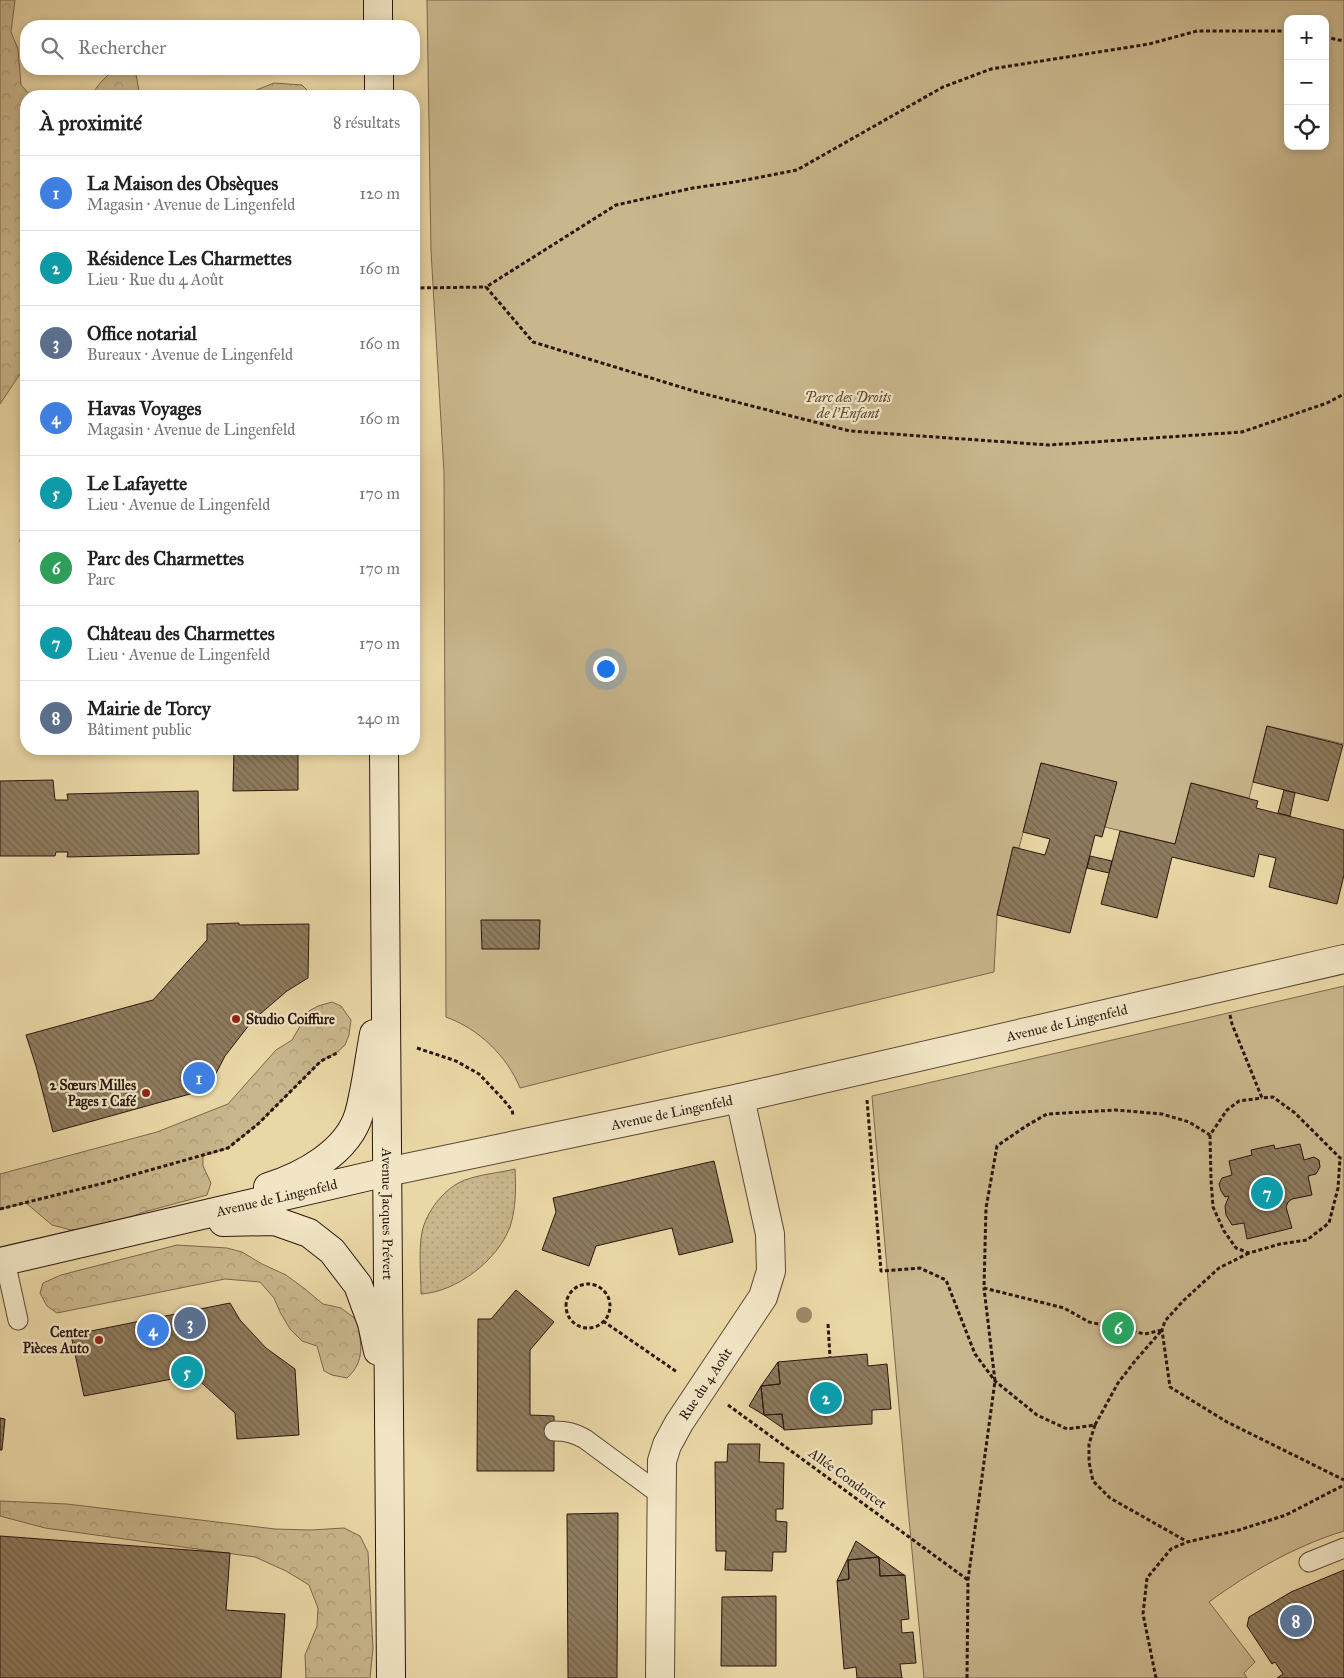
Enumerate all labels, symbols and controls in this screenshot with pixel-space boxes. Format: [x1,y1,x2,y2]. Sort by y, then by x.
map controls [1284,15,1329,150]
button: + [1284,15,1329,60]
search box [20,20,420,75]
icon: search [38,34,66,62]
text: Rechercher [78,36,166,59]
button: − [1284,60,1329,105]
button: locate [1284,105,1329,150]
text: À proximité [40,110,142,136]
text: 8 résultats [333,113,400,132]
text: La Maison des Obsèques [87,172,278,195]
text: 1 [53,184,59,203]
text: 120 m [360,184,400,203]
text: Magasin · Avenue de Lingenfeld [87,195,295,214]
text: Résidence Les Charmettes [87,247,292,270]
text: 2 [52,259,60,278]
text: 160 m [359,259,400,278]
text: Lieu · Rue du 4 Août [87,270,224,289]
text: Office notarial [87,322,197,345]
text: 3 [53,334,59,353]
text: 160 m [359,334,400,353]
text: Bureaux · Avenue de Lingenfeld [87,345,293,364]
park label: Parc des Droits de l’Enfant [805,389,892,422]
text: Havas Voyages [87,397,201,420]
text: 4 [52,409,60,428]
text: 160 m [359,409,400,428]
text: Magasin · Avenue de Lingenfeld [87,420,295,439]
text: Le Lafayette [87,472,187,495]
text: 5 [52,484,60,503]
text: 170 m [359,484,400,503]
text: Lieu · Avenue de Lingenfeld [87,495,270,514]
text: Parc des Charmettes [87,547,244,570]
text: 6 [52,559,60,578]
text: 170 m [359,559,400,578]
text: Parc [87,570,115,589]
text: Château des Charmettes [87,622,275,645]
text: 7 [52,634,60,653]
text: 170 m [359,634,400,653]
text: Lieu · Avenue de Lingenfeld [87,645,270,664]
your location [593,656,619,682]
text: Mairie de Torcy [87,697,211,720]
text: 8 [52,709,60,728]
text: 240 m [357,709,400,728]
text: Bâtiment public [87,720,192,739]
street label: Avenue de Lingenfeld [1004,1001,1129,1046]
place label: Studio Coiffure [246,1011,335,1028]
marker: Studio Coiffure [230,1013,242,1025]
pin: 1 [183,1059,215,1097]
place label: 2 Sœurs Milles Pages 1 Café [50,1077,137,1111]
marker: 2 Sœurs Milles Pages 1 Café [140,1087,152,1099]
street label: Avenue de Lingenfeld [609,1092,734,1134]
street label: Avenue Jacques Prévert [377,1147,396,1280]
pin: 7 [1251,1174,1283,1212]
street label: Avenue de Lingenfeld [213,1176,339,1221]
pin: 3 [174,1304,206,1342]
pin: 6 [1102,1309,1134,1347]
pin: 4 [137,1311,169,1349]
place label: Center Pièces Auto [23,1324,90,1357]
marker: Center Pièces Auto [93,1334,105,1346]
street label: Rue du 4 Août [675,1345,736,1423]
pin: 5 [171,1353,203,1391]
pin: 2 [810,1379,842,1417]
street label: Allée Condorcet [805,1444,890,1512]
pin: 8 [1280,1602,1312,1640]

